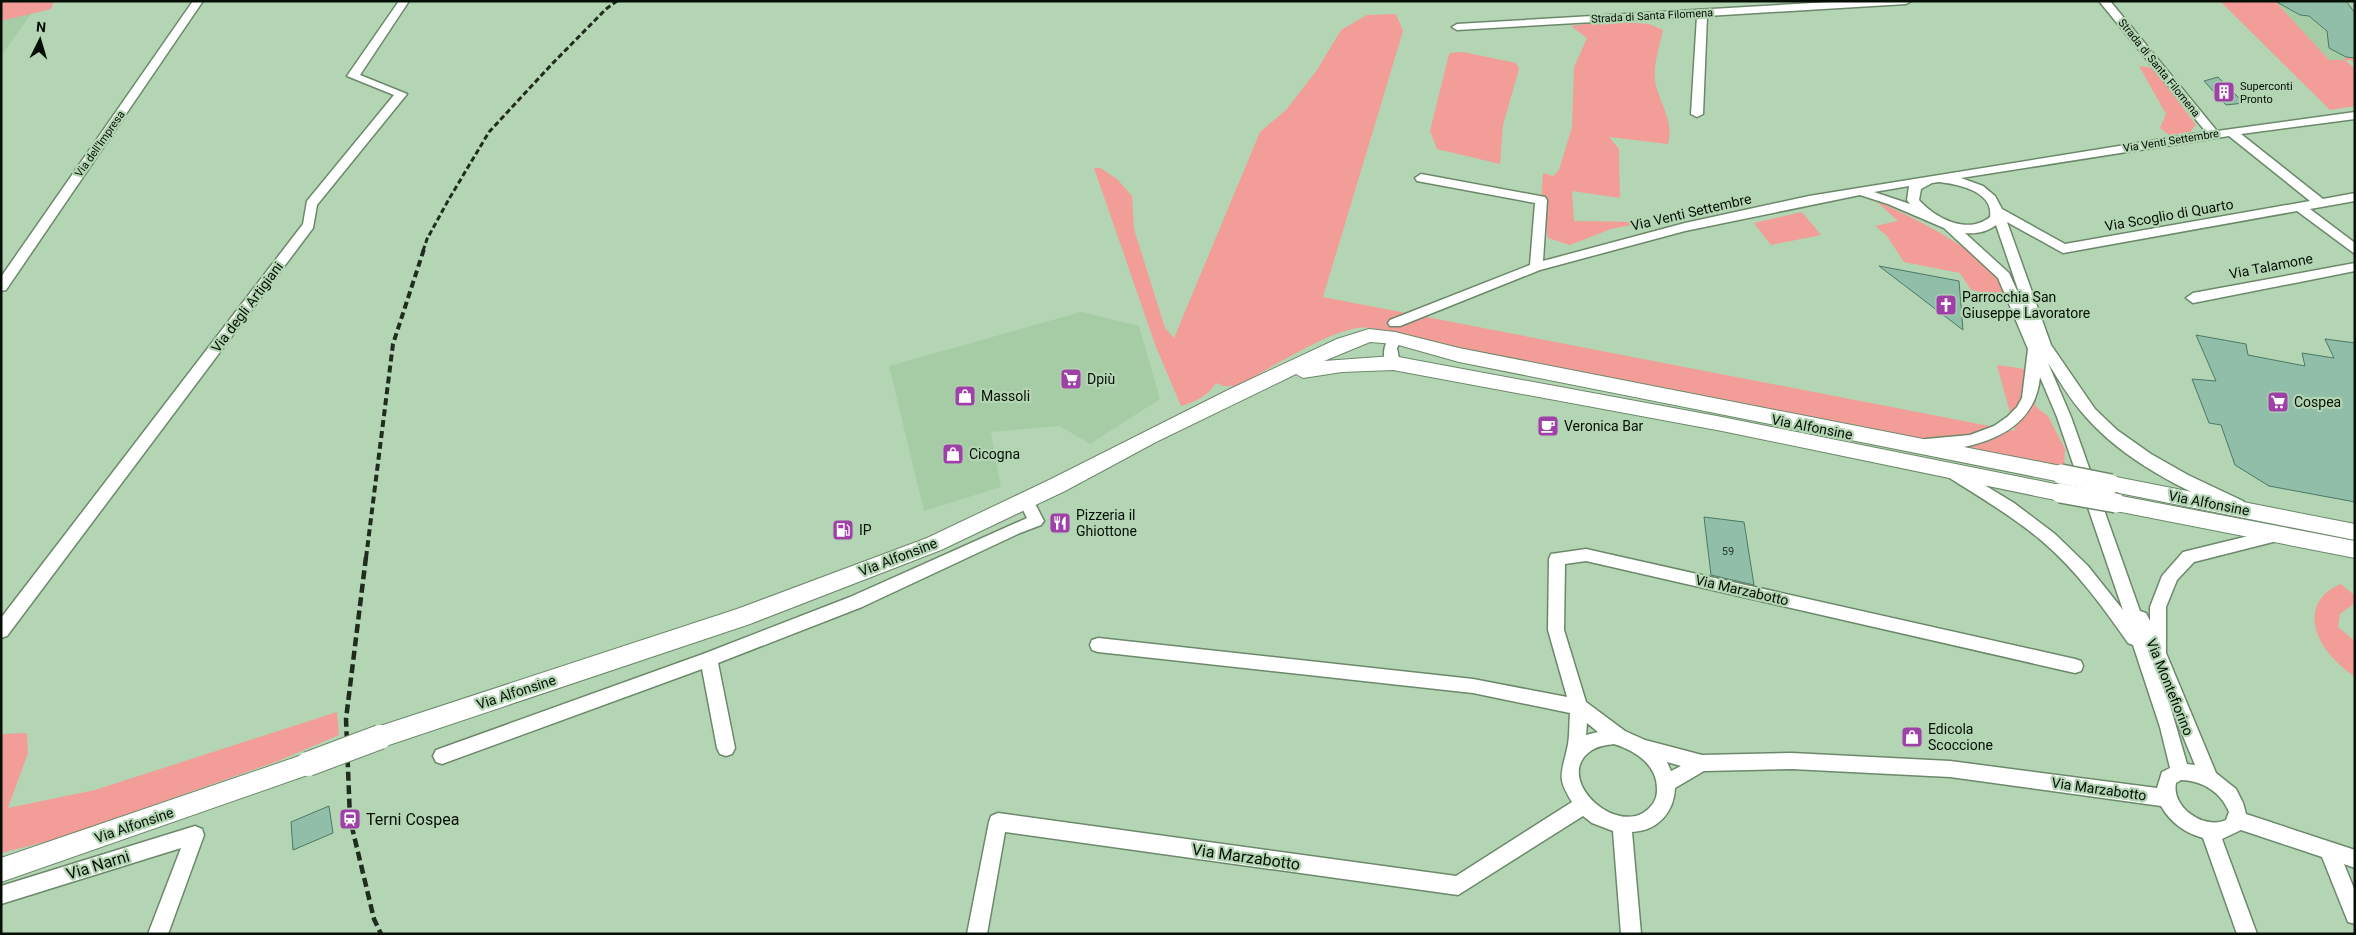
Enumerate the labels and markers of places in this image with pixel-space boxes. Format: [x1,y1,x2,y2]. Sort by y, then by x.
building icon: Superconti Pronto [2212,80,2236,104]
place label: Superconti Pronto [2240,80,2293,106]
place label: Parrocchia San Giuseppe Lavoratore [1962,289,2090,321]
church icon: Parrocchia San Giuseppe Lavoratore [1934,293,1958,317]
supermarket icon: Dpiù [1059,367,1083,391]
place label: Dpiù [1087,371,1115,387]
shop icon: Massoli [953,384,977,408]
place label: Massoli [981,388,1030,404]
supermarket icon: Cospea [2266,390,2290,414]
place label: Cospea [2294,394,2341,410]
cafe icon: Veronica Bar [1536,414,1560,438]
place label: Veronica Bar [1564,418,1644,434]
shop icon: Cicogna [941,442,965,466]
place label: Cicogna [969,446,1020,462]
place label: Pizzeria il Ghiottone [1076,507,1137,539]
restaurant icon: Pizzeria il Ghiottone [1048,511,1072,535]
fuel station icon: IP [831,518,855,542]
place label: IP [859,522,872,538]
place label: Edicola Scoccione [1928,721,1993,753]
shop icon: Edicola Scoccione [1900,725,1924,749]
station icon: Terni Cospea [338,807,362,831]
place label: Terni Cospea [366,810,459,829]

